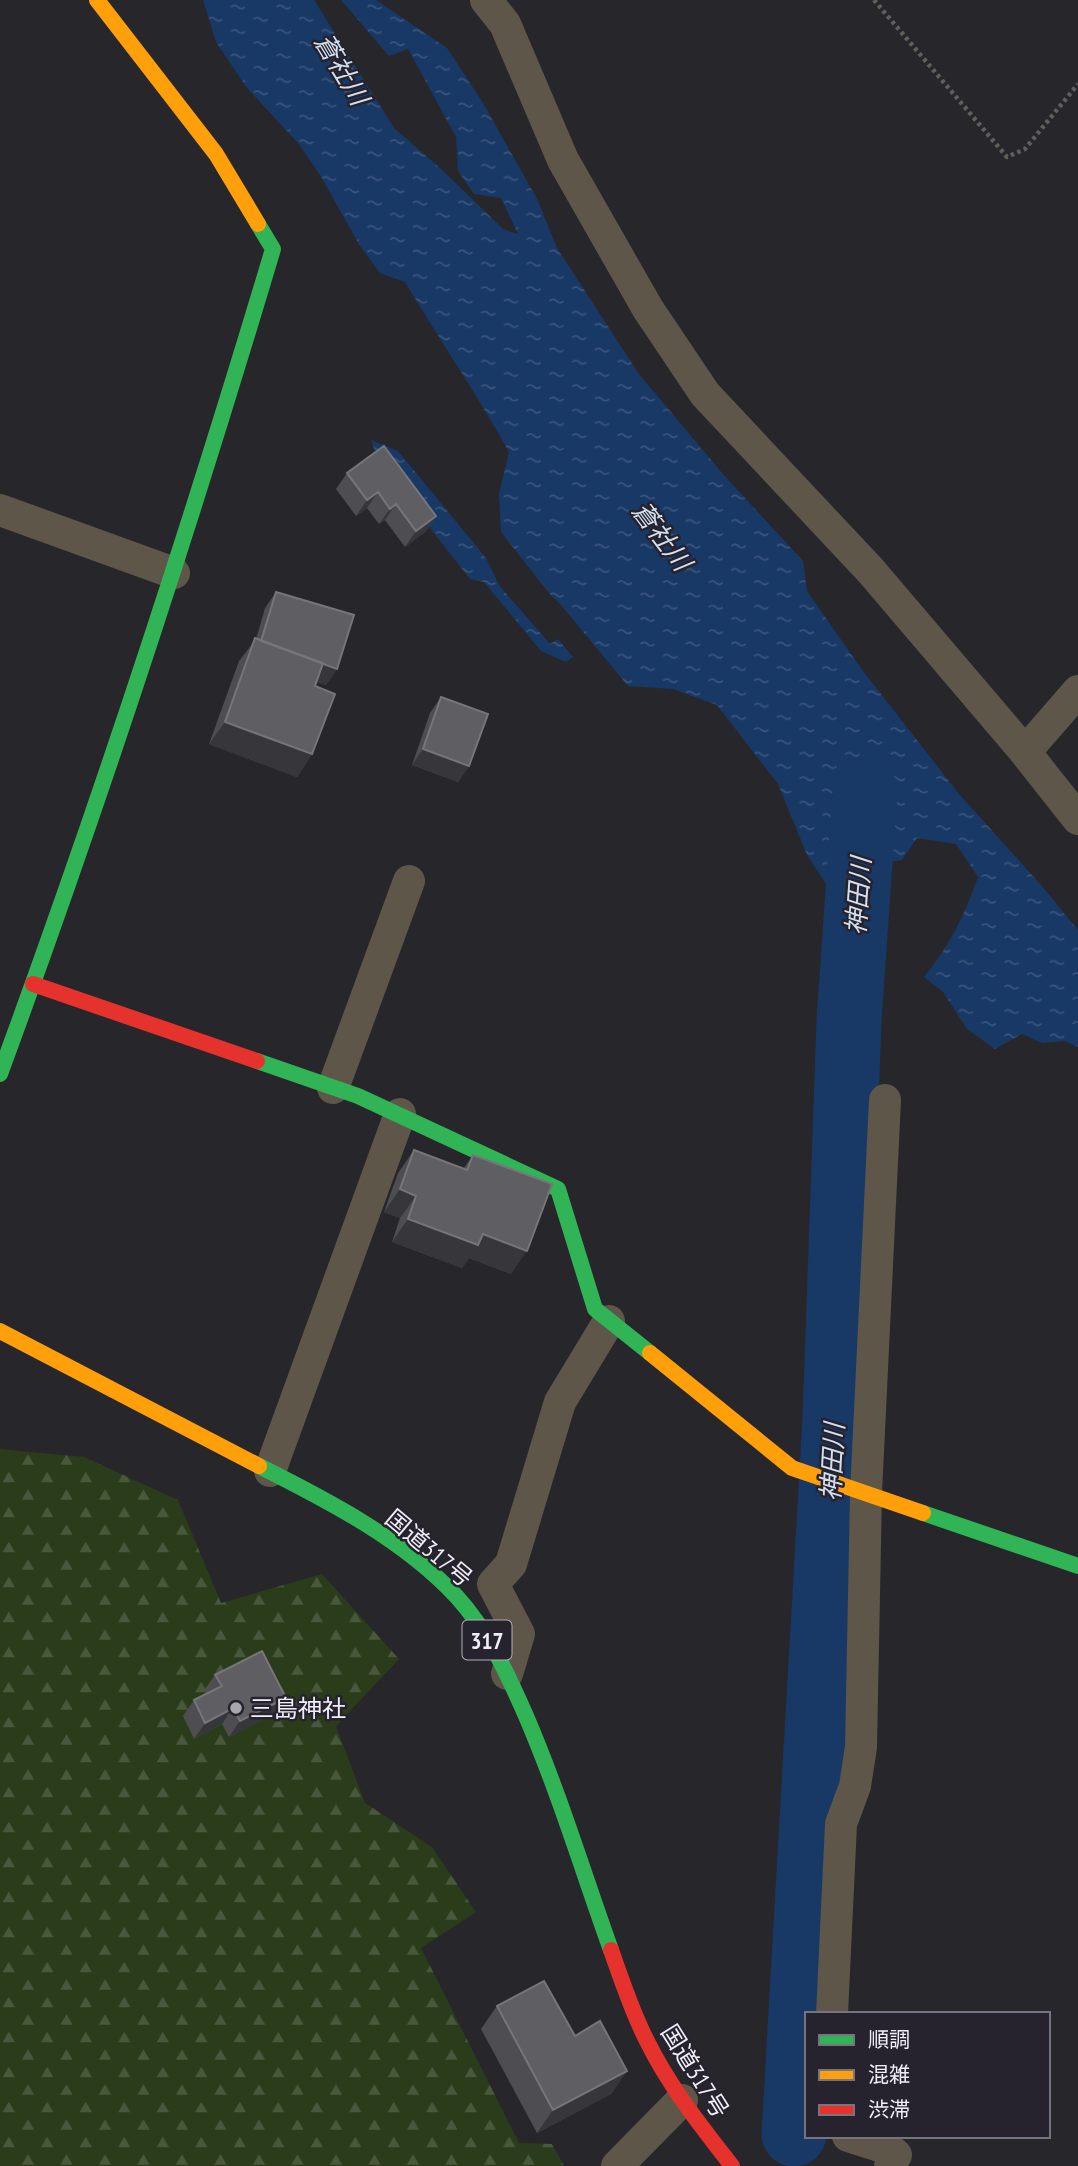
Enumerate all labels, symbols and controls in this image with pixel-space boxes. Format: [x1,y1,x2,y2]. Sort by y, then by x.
water label: 蒼社川 [308,27,378,113]
water label: 蒼社川 [625,495,700,579]
water label: 神田川 [839,853,877,936]
water label: 神田川 [813,1419,851,1502]
street label: 国道317号 [379,1503,479,1593]
road number: 317 [462,1620,512,1660]
place label: 三島神社 [250,1693,346,1724]
marker: 三島神社 [228,1700,244,1716]
legend [805,2012,1050,2138]
street label: 国道317号 [654,2019,736,2123]
text: 順調 [868,2026,910,2053]
text: 混雑 [868,2061,910,2088]
text: 渋滞 [868,2096,910,2123]

